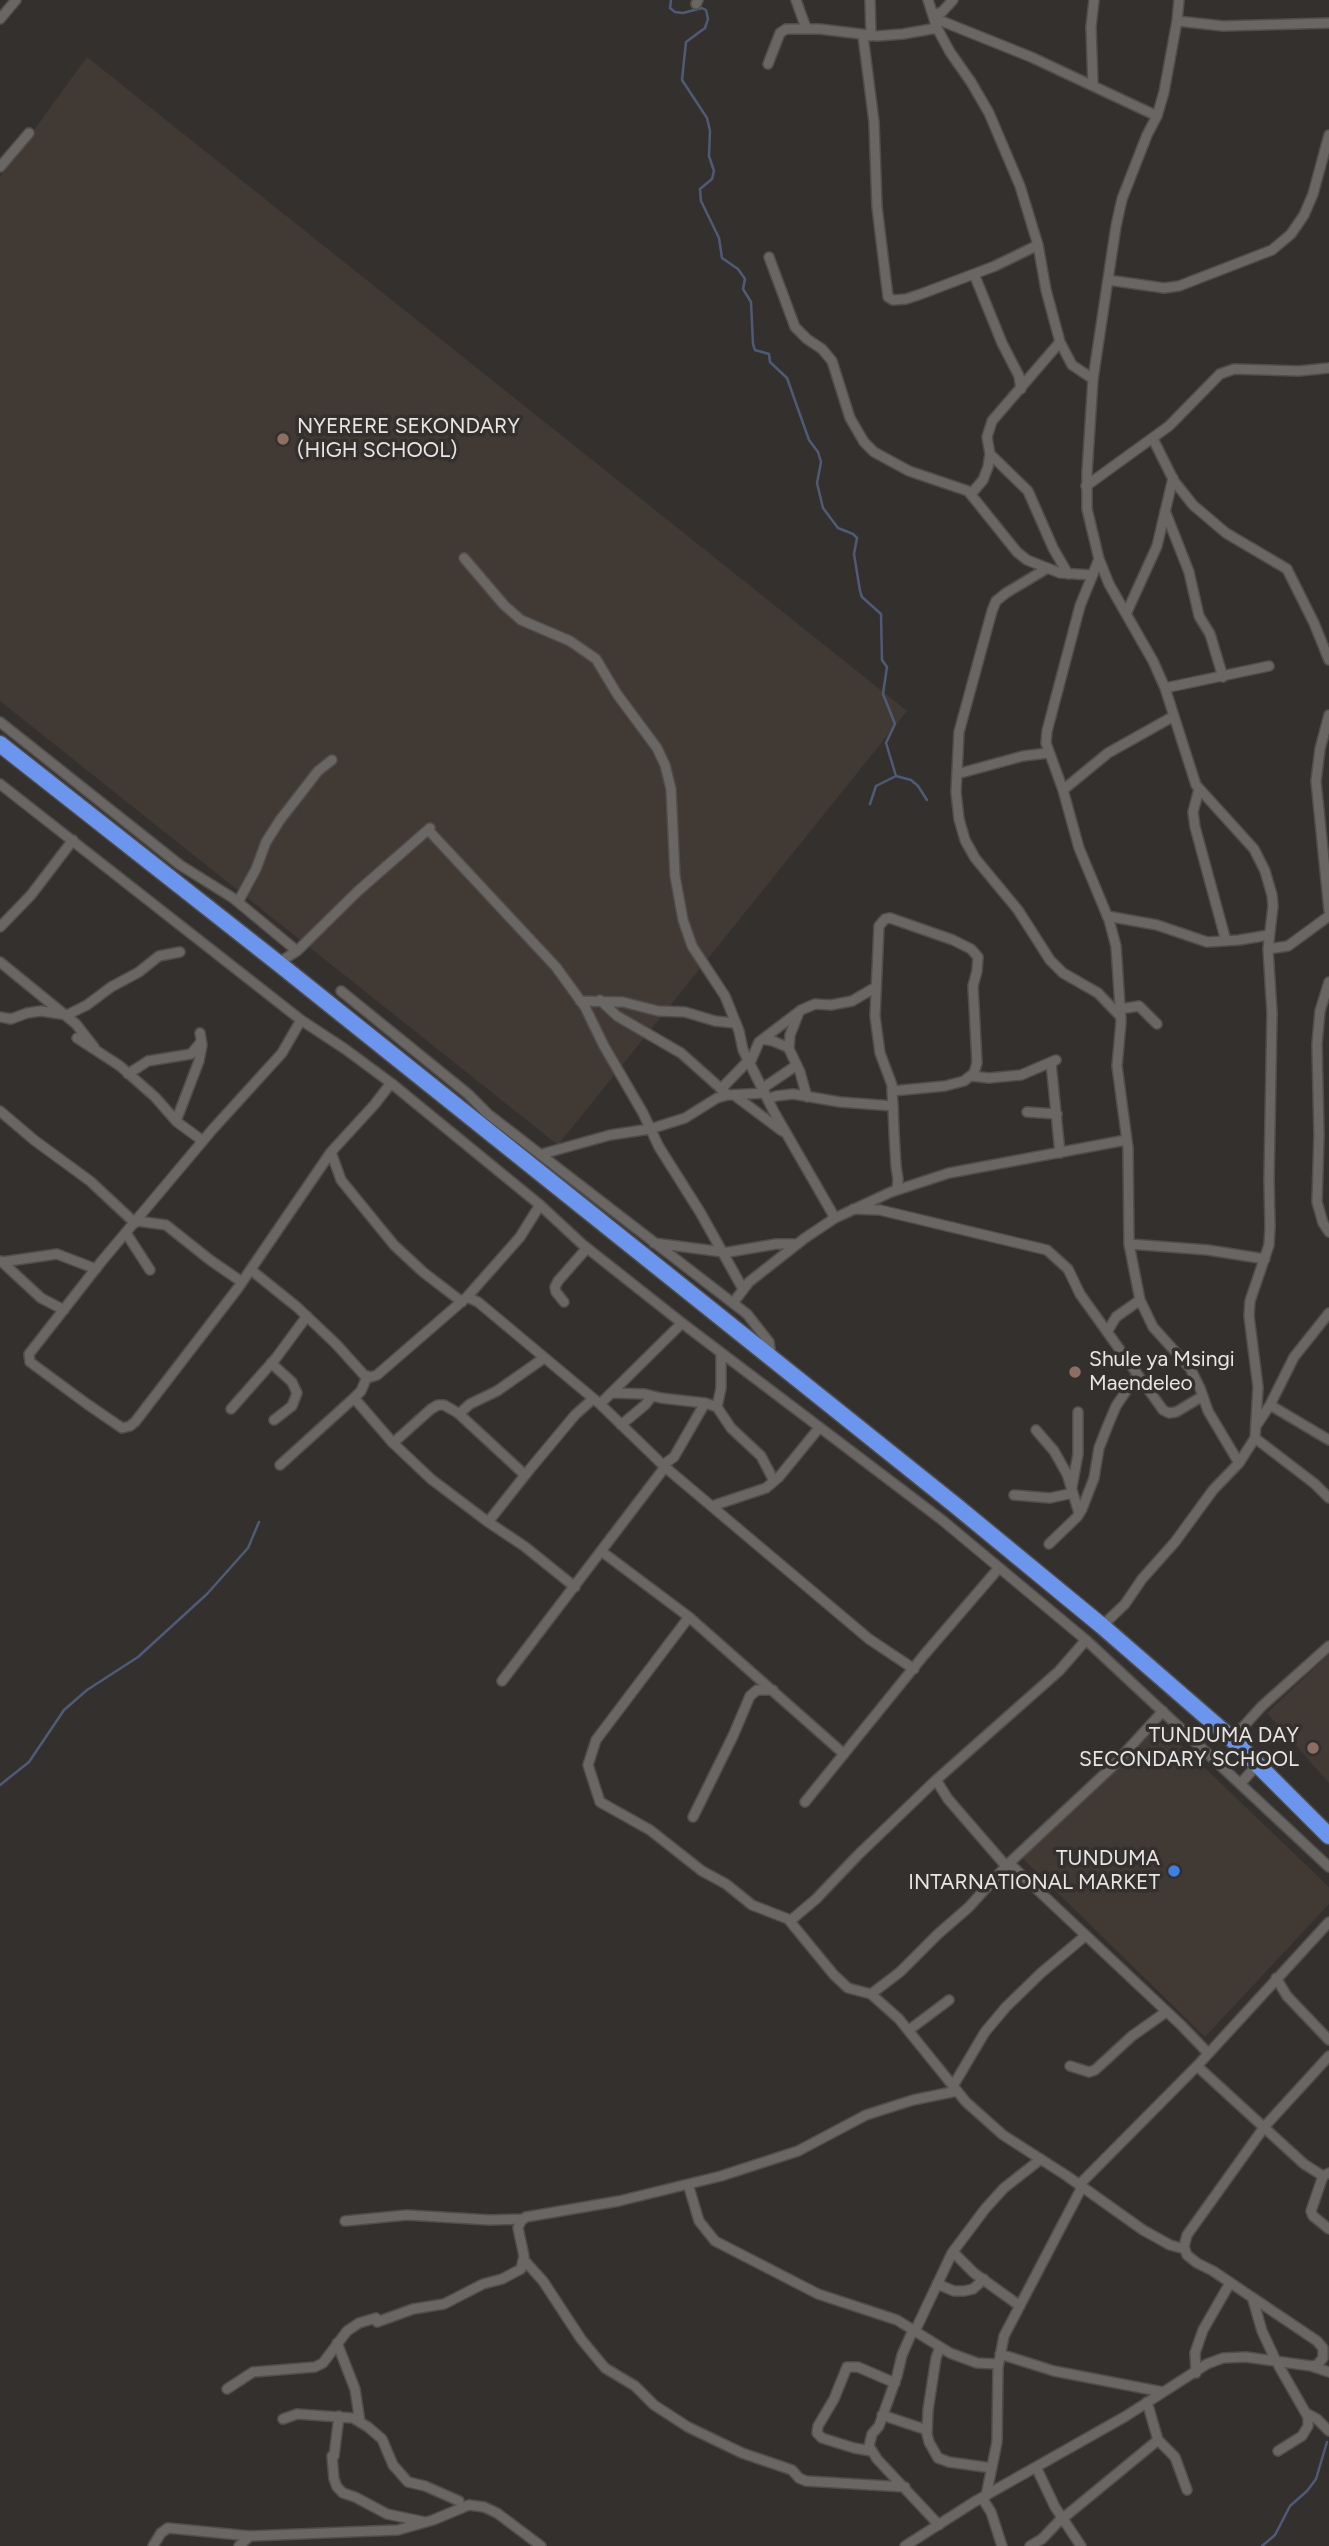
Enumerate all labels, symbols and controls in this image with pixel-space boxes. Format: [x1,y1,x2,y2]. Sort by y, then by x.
place label: NYERERE SEKONDARY (HIGH SCHOOL) [297,414,520,464]
marker: NYERERE SEKONDARY (HIGH SCHOOL) [275,431,291,447]
place label: Shule ya Msingi Maendeleo [1089,1347,1235,1397]
marker: Shule ya Msingi Maendeleo [1067,1364,1083,1380]
place label: TUNDUMA DAY SECONDARY SCHOOL [1079,1723,1299,1773]
marker: TUNDUMA DAY SECONDARY SCHOOL [1305,1740,1321,1756]
place label: TUNDUMA INTARNATIONAL MARKET [908,1846,1160,1896]
marker: TUNDUMA INTARNATIONAL MARKET [1166,1863,1182,1879]

